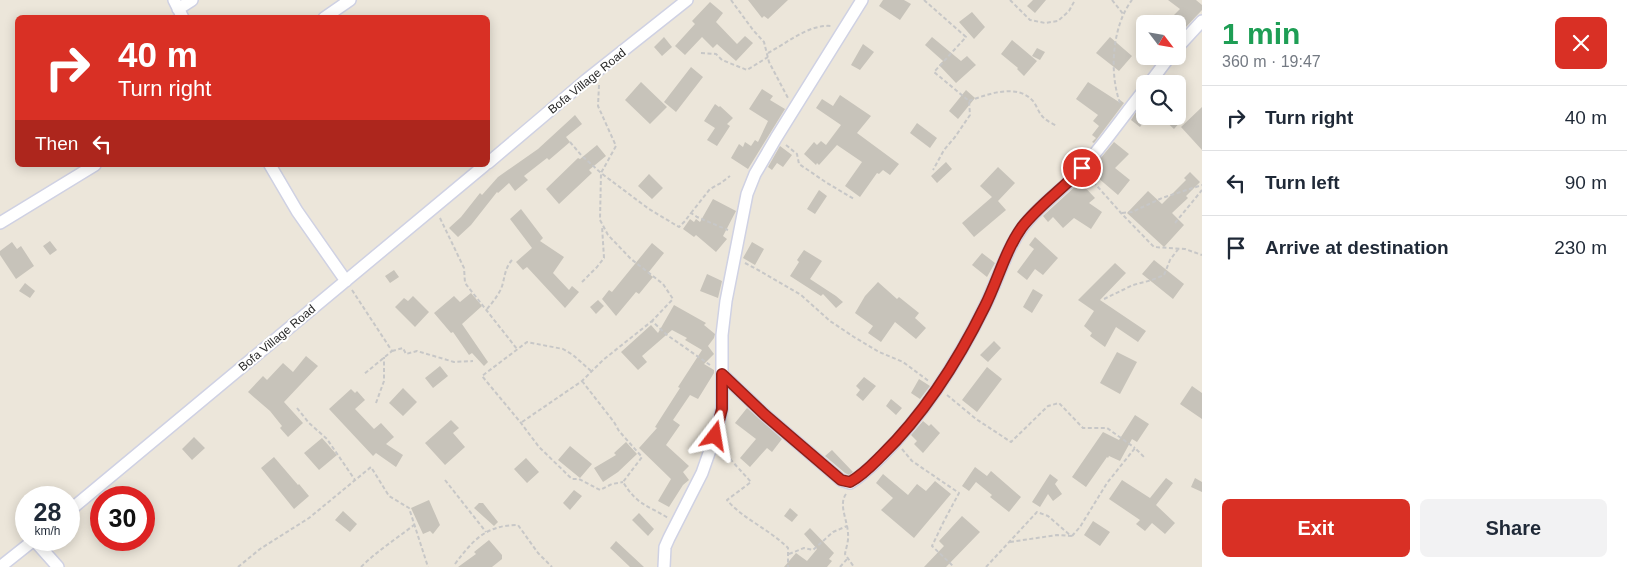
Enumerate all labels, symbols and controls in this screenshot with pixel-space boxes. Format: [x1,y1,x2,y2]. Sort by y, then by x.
north arrow [1136,15,1186,65]
map controls [1136,15,1186,125]
text: 1 min [1222,17,1300,50]
button: close [1555,17,1607,69]
icon: right [35,35,100,100]
text: 40 m [118,35,198,74]
street label: Bofa Village Road [545,45,629,117]
text: 360 m · 19:47 [1222,53,1321,70]
button: search [1136,75,1186,125]
text: Turn right [118,76,211,101]
icon: right [1222,104,1250,132]
text: Turn right [1265,107,1353,128]
text: 40 m [1565,107,1607,128]
icon: left [88,130,116,158]
text: Then [35,133,78,154]
pin [1061,147,1103,189]
icon: arrive [1068,154,1096,182]
icon: left [1222,169,1250,197]
text: Turn left [1265,172,1340,193]
text: 90 m [1565,172,1607,193]
icon: arrive [1222,234,1250,262]
text: Arrive at destination [1265,237,1449,258]
text: 230 m [1554,237,1607,258]
street label: Bofa Village Road [236,302,318,374]
position arrow [688,409,740,461]
speed limit sign: 30 [90,486,155,551]
text: 28 [34,498,61,526]
button: Exit [1222,499,1410,557]
button: Share [1420,499,1607,557]
text: km/h [34,524,61,538]

